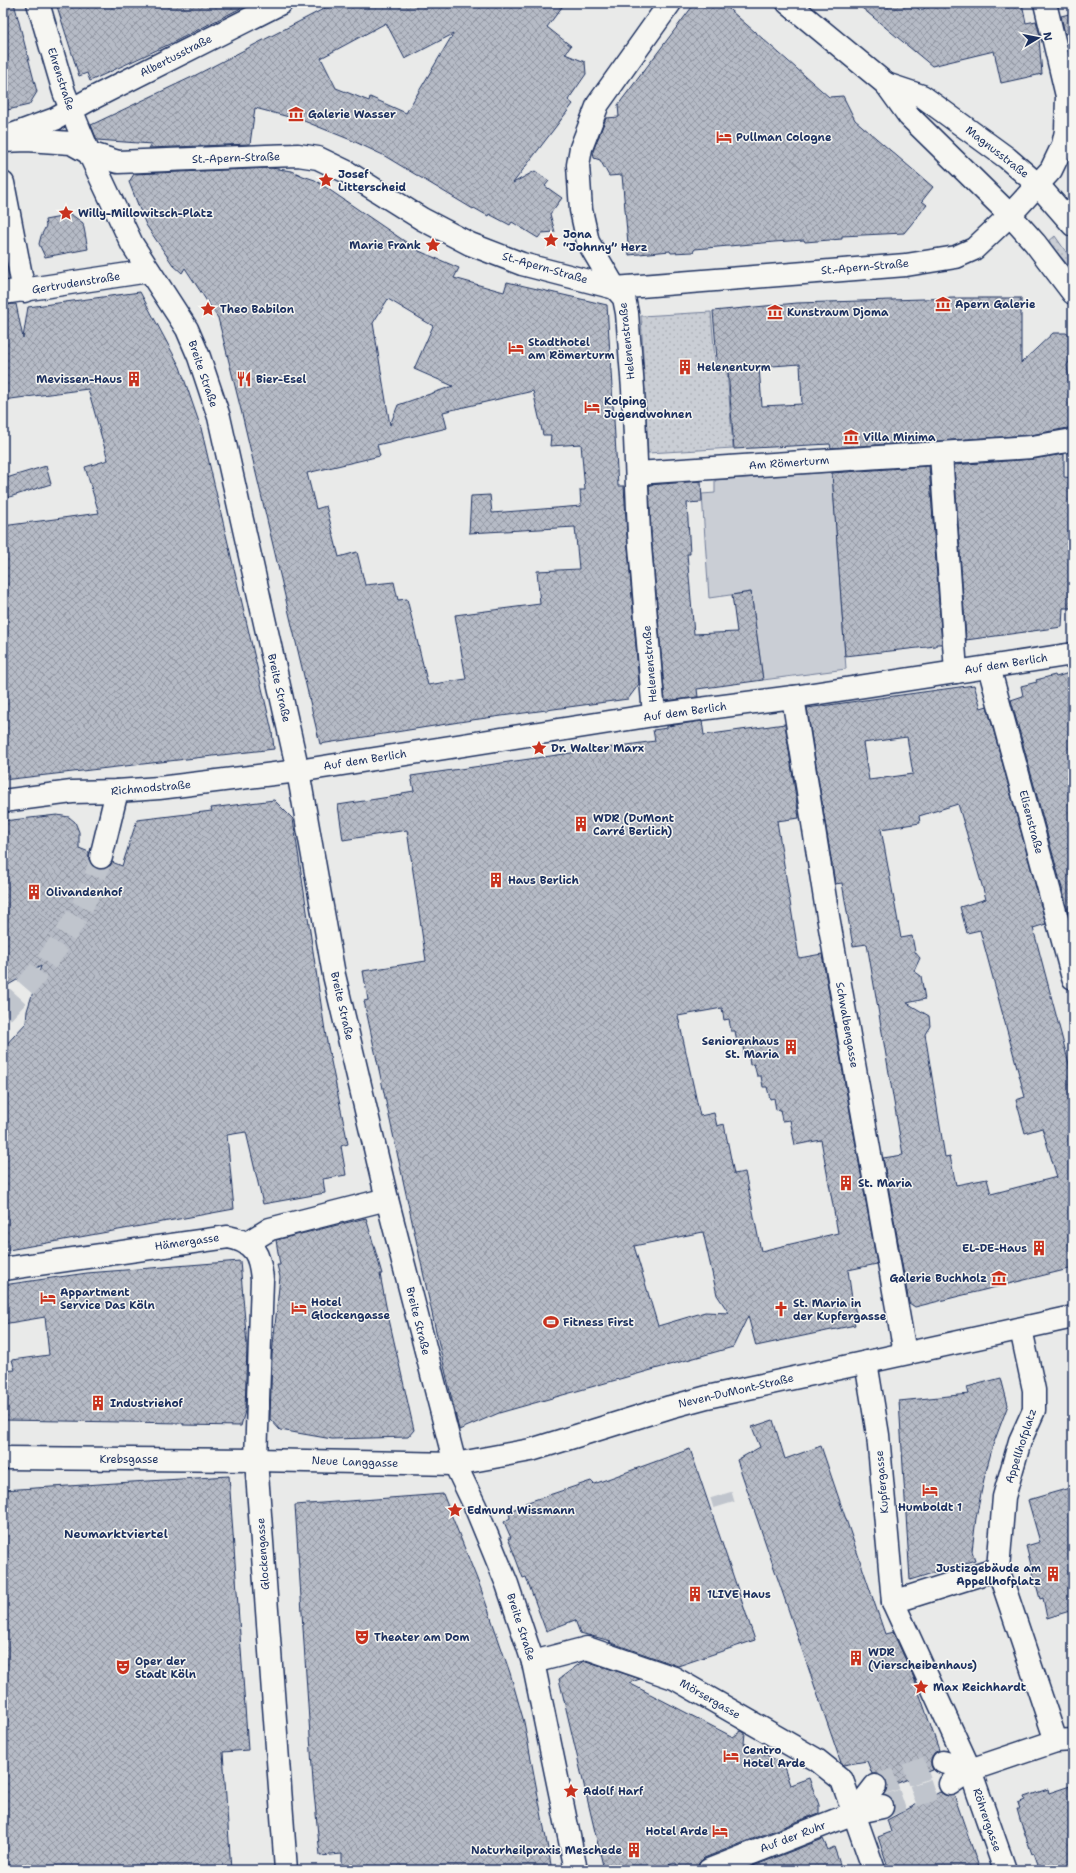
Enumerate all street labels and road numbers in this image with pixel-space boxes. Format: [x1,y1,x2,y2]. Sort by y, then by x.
street label: Albertusstraße [137,31,215,81]
street label: Ehrenstraße [44,46,78,112]
street label: Magnusstraße [962,122,1032,182]
street label: St.-Apern-Straße [192,149,280,167]
street label: St.-Apern-Straße [500,249,590,287]
street label: St.-Apern-Straße [820,256,910,278]
street label: Gertrudenstraße [31,269,121,297]
street label: Helenenstraße [615,302,639,380]
street label: Breite Straße [185,338,221,410]
street label: Am Römerturm [748,453,830,473]
street label: Helenenstraße [639,625,661,703]
street label: Auf dem Berlich [963,650,1049,678]
street label: Breite Straße [264,652,294,724]
street label: Auf dem Berlich [642,699,728,725]
street label: Auf dem Berlich [322,746,408,774]
street label: Richmodstraße [110,777,192,799]
street label: Elisenstraße [1015,788,1047,856]
street label: Breite Straße [327,970,357,1042]
street label: Schwalbengasse [832,981,862,1069]
street label: Hämergasse [154,1230,220,1254]
street label: Breite Straße [402,1285,434,1357]
street label: Neven-DuMont-Straße [677,1370,795,1412]
street label: Appellhofplatz [1002,1407,1040,1485]
street label: Kupfergasse [872,1450,892,1514]
street label: Krebsgasse [99,1452,159,1467]
street label: Neue Langgasse [311,1453,399,1471]
street label: Glockengasse [253,1517,273,1591]
street label: Breite Straße [503,1591,539,1663]
street label: Mörsergasse [677,1675,743,1723]
street label: Röhrergasse [969,1786,1005,1854]
street label: Auf der Ruhr [758,1818,828,1856]

